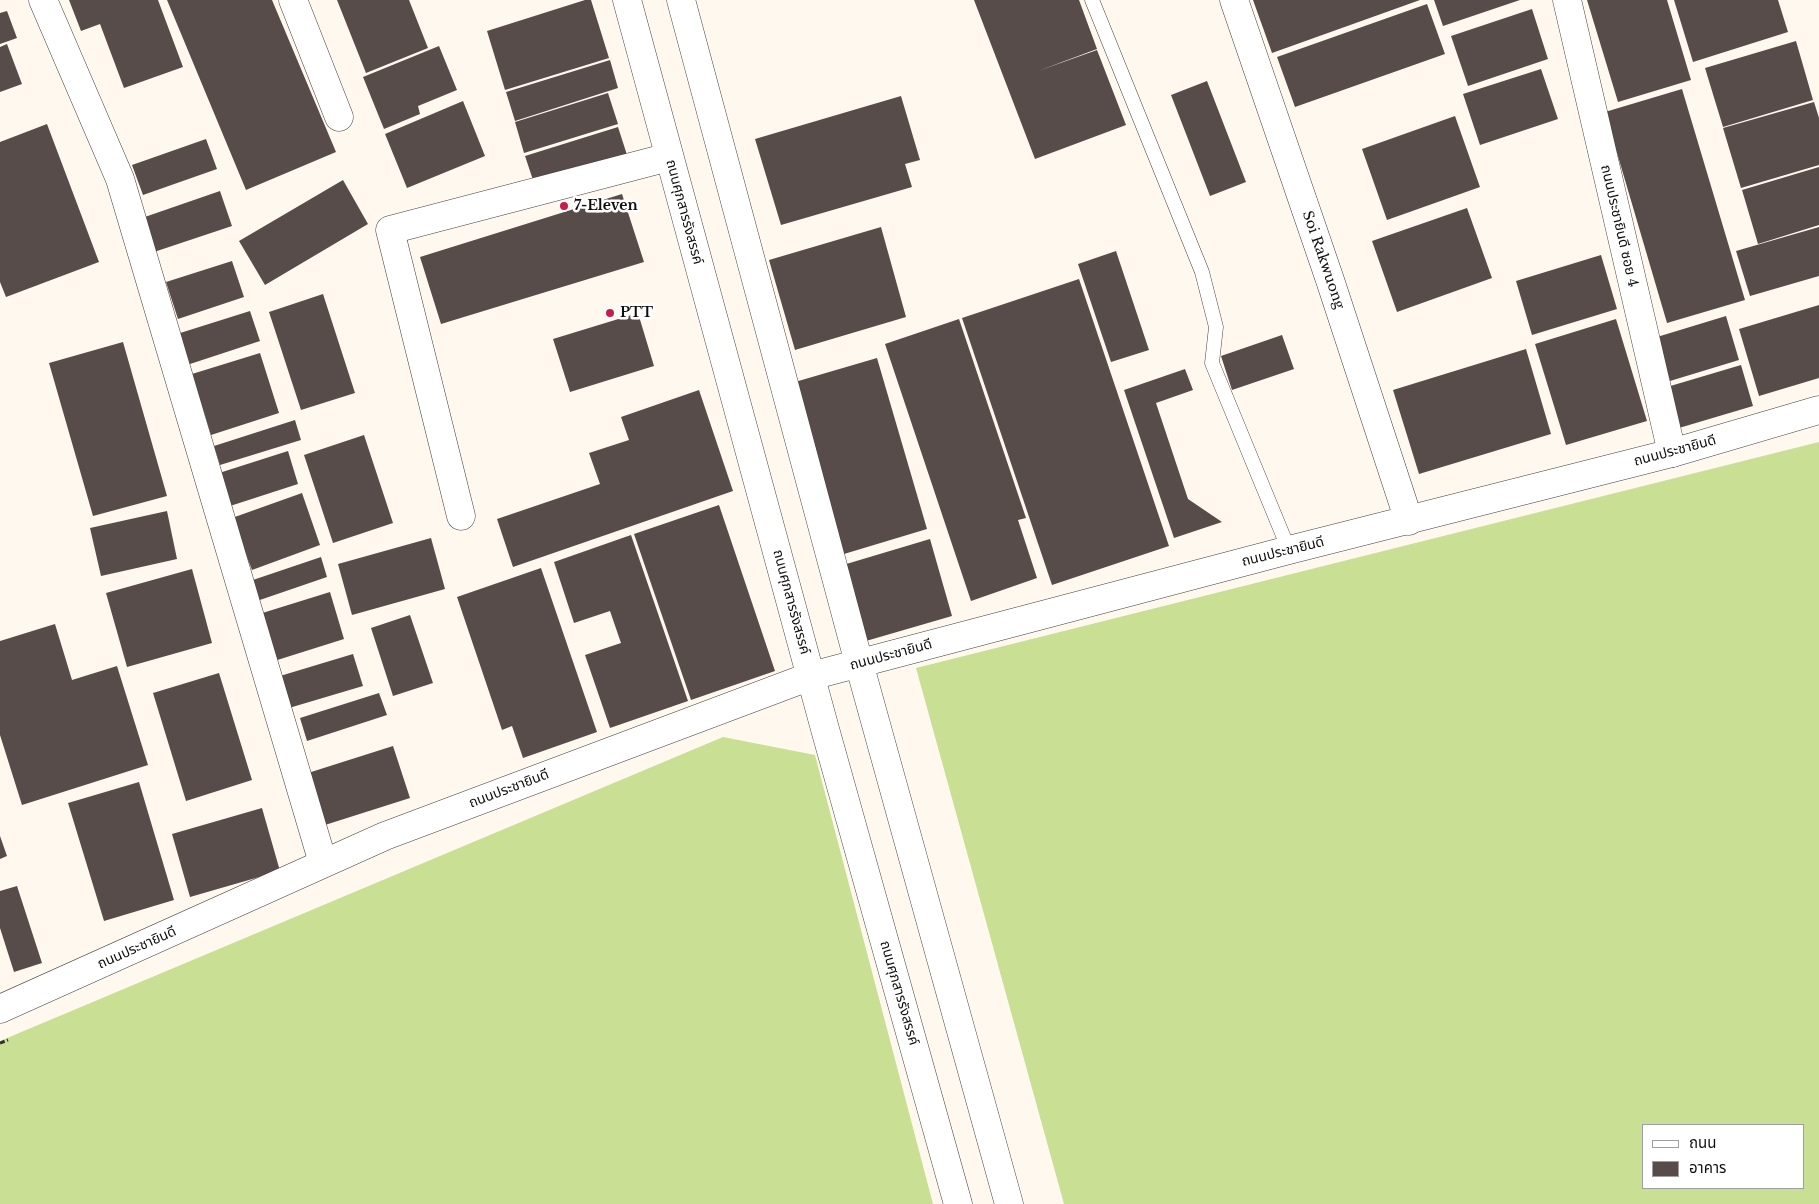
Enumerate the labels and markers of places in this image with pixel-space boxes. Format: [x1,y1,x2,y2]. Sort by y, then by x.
place label: 7-Eleven [574,198,638,214]
marker: 7-Eleven [558,200,570,212]
place label: PTT [620,305,653,321]
marker: PTT [604,307,616,319]

